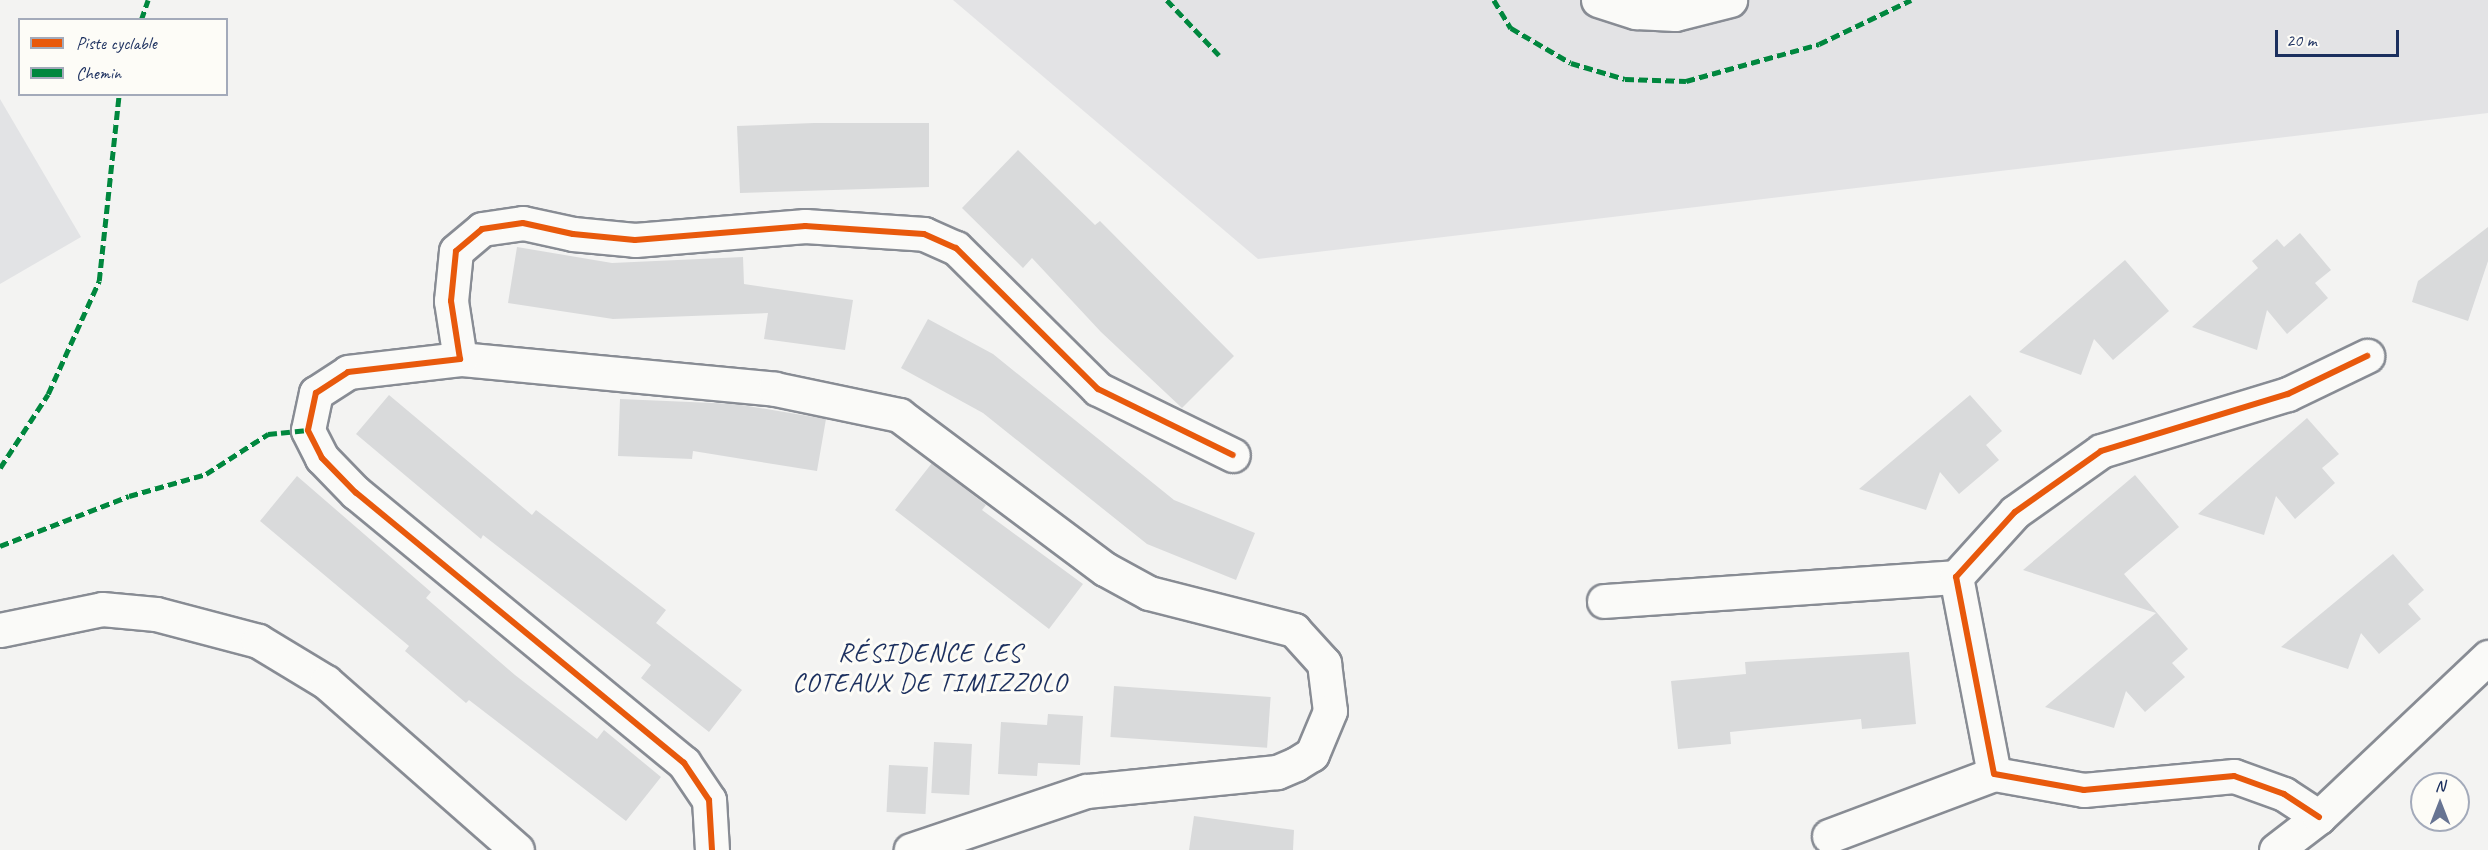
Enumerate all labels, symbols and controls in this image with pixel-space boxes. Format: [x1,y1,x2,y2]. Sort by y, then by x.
legend [18,18,228,96]
scale bar [2278,18,2402,56]
text: 20 m [2286,29,2317,51]
text: Piste cyclable [76,32,157,54]
text: Chemin [76,62,121,84]
district label: RÉSIDENCE LES COTEAUX DE TIMIZZOLO [793,637,1067,698]
north arrow [2410,772,2470,832]
text: N [2435,776,2445,796]

